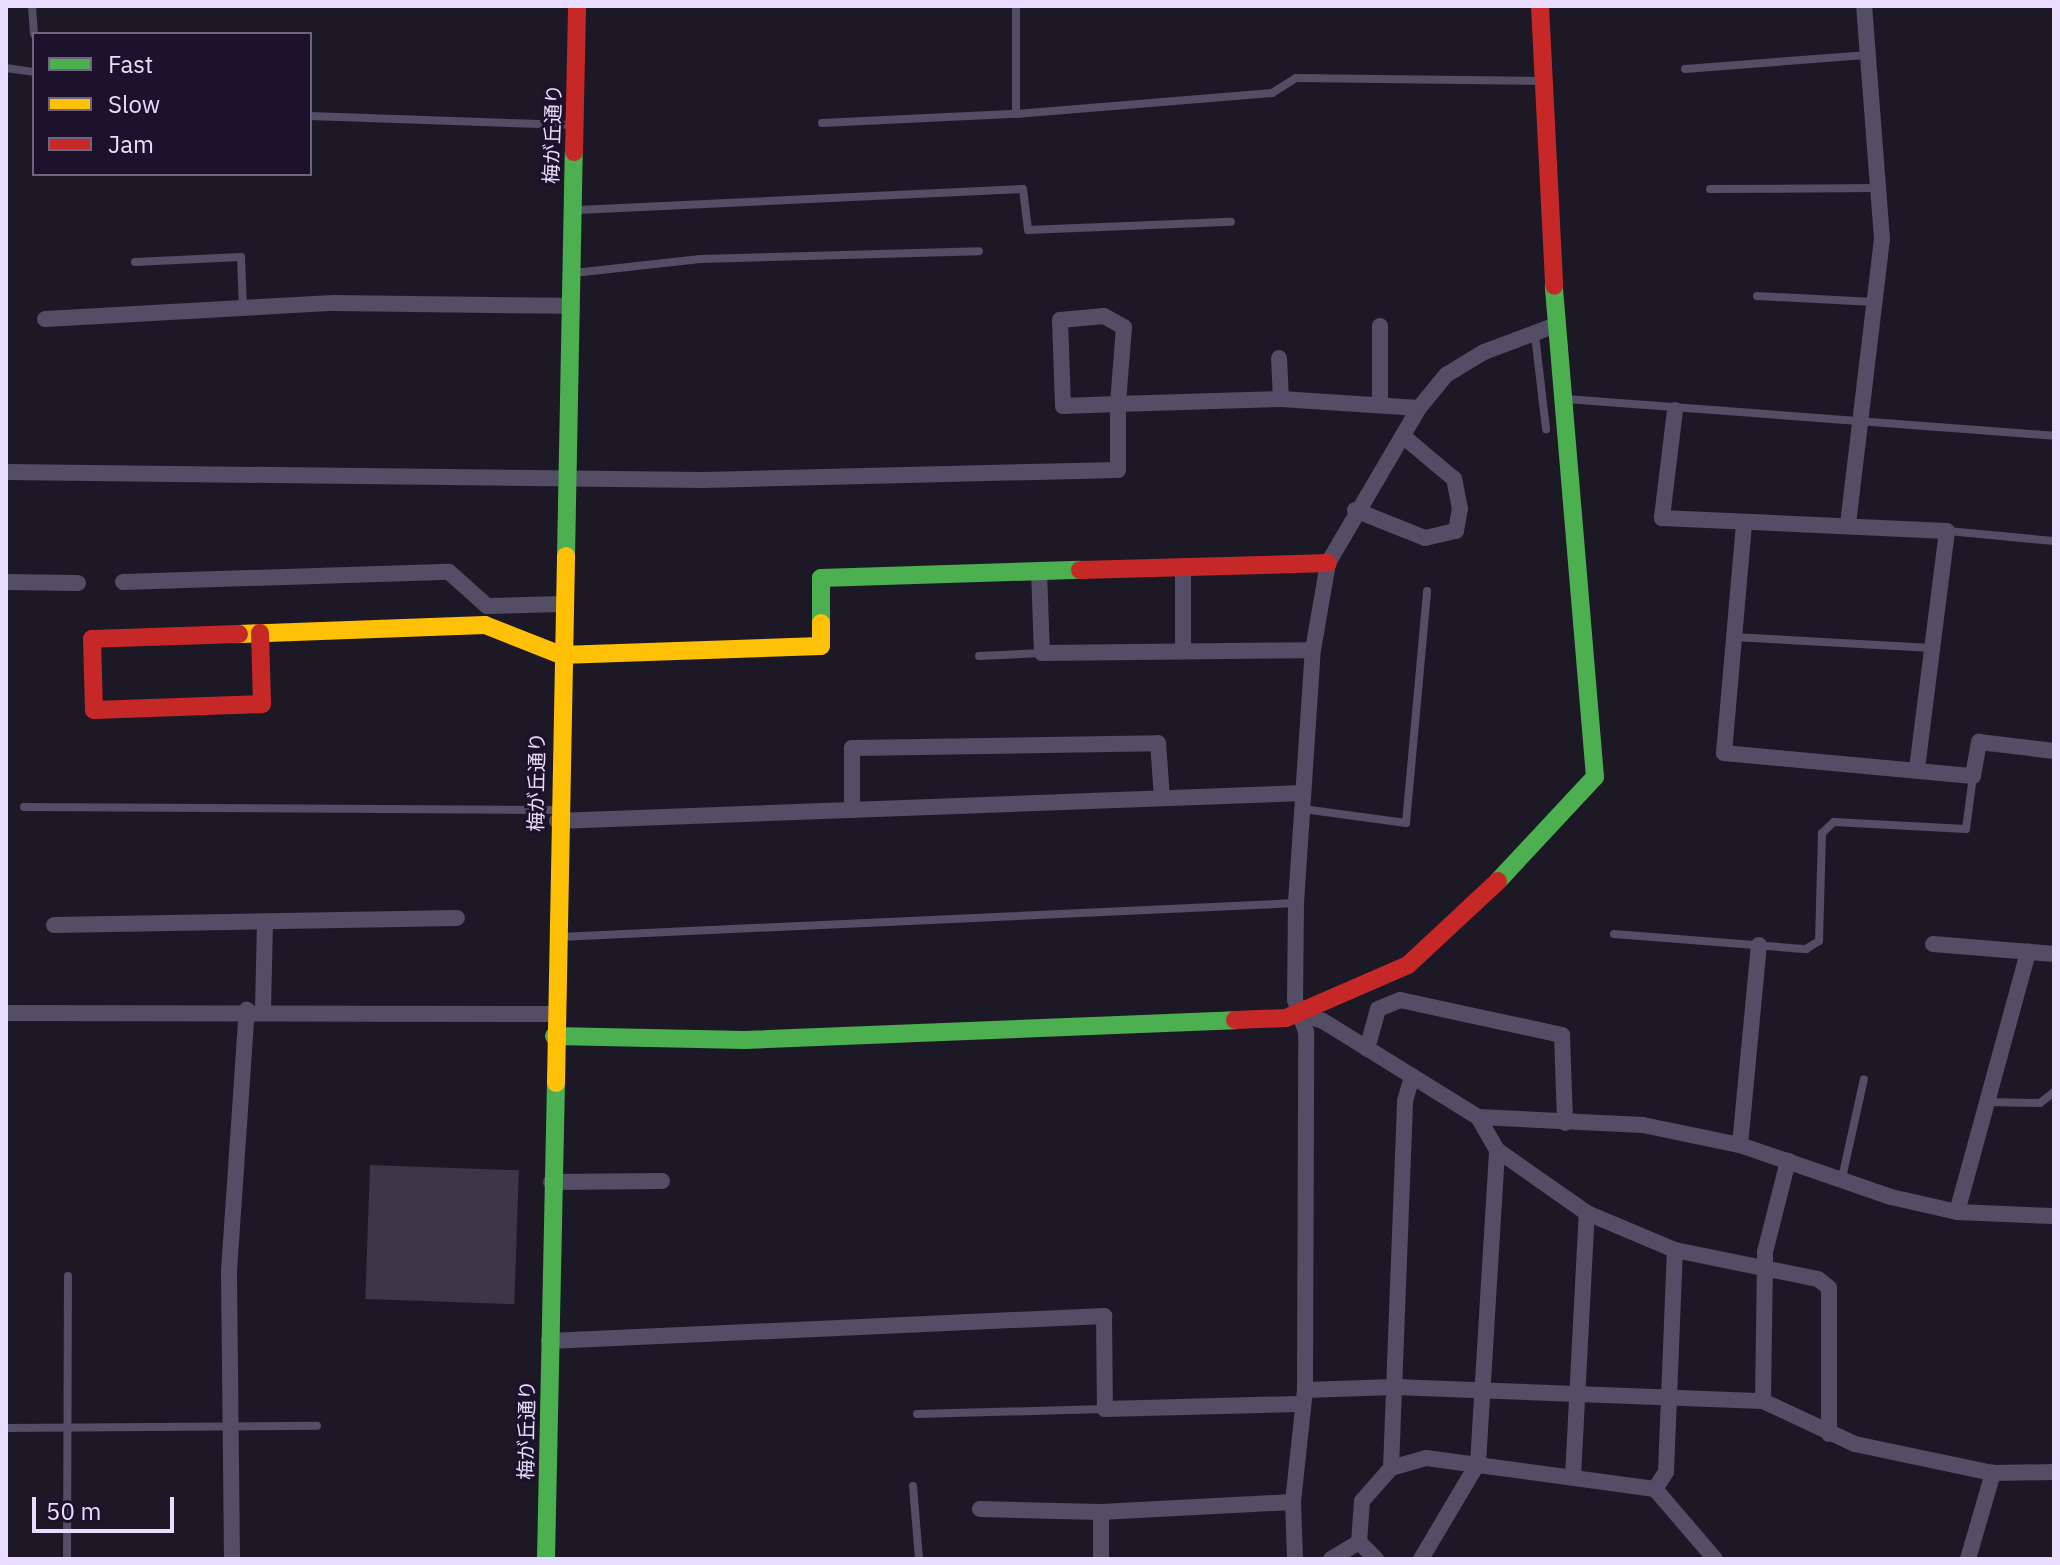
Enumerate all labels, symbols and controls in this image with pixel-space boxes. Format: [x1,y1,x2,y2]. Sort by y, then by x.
legend [32,32,312,176]
text: Fast [108,48,153,80]
street label: 梅が丘通り [538,84,566,184]
text: Slow [108,88,160,120]
text: Jam [108,128,154,160]
street label: 梅が丘通り [523,732,549,832]
street label: 梅が丘通り [513,1380,539,1480]
scale bar [36,1481,178,1531]
text: 50 m [46,1495,101,1527]

